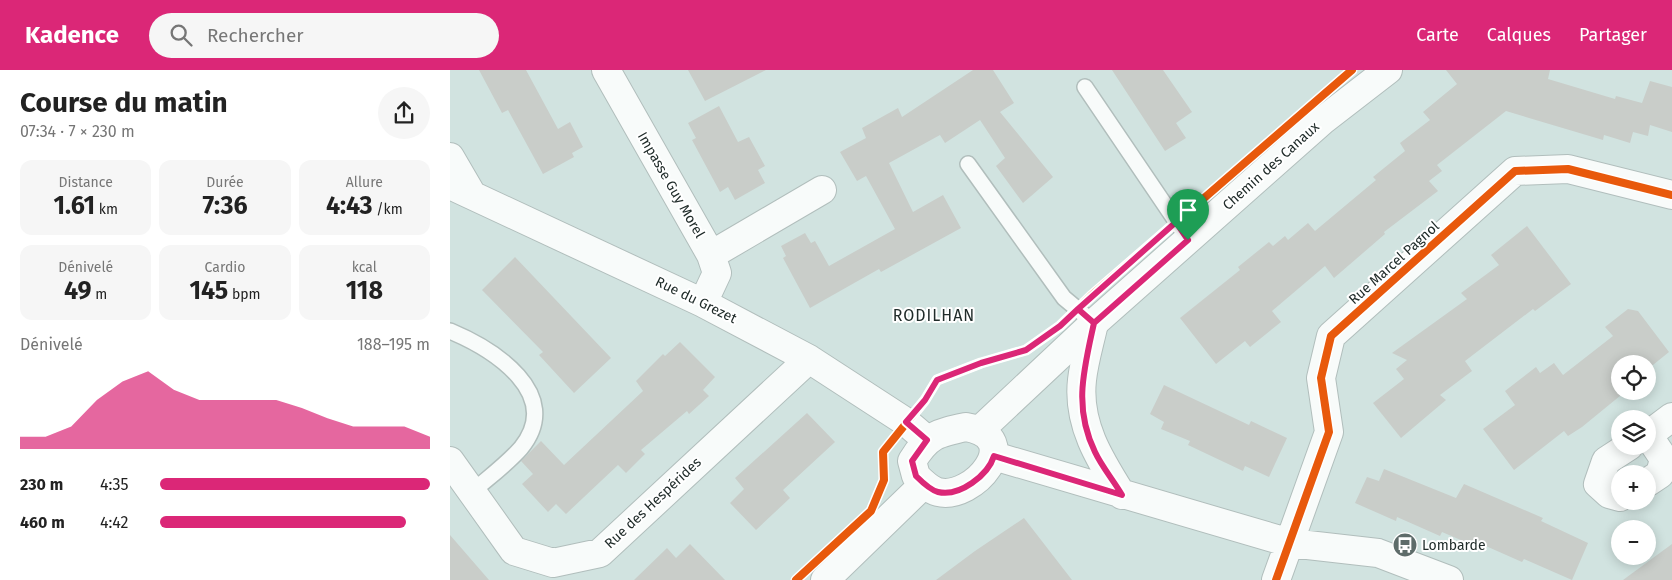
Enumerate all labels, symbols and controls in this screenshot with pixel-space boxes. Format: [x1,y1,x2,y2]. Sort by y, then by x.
search box [149,13,499,58]
text: Kadence [25,21,119,49]
icon: search [167,21,195,49]
text: Rechercher [207,24,304,47]
text: Carte [1416,24,1459,46]
text: Calques [1487,24,1551,46]
text: Partager [1579,24,1647,46]
text: Course du matin [20,86,228,119]
button: share [378,87,430,139]
street label: Chemin des Canaux [1219,118,1323,214]
text: 07:34 · 7 × 230 m [20,122,135,141]
street label: Impasse Guy Morel [634,129,708,241]
text: Distance [59,174,113,191]
text: Durée [206,174,244,191]
text: Allure [346,174,383,191]
pin [1167,189,1209,240]
text: 1.61 [53,191,95,221]
text: 7:36 [202,191,248,221]
text: 4:43 [326,191,373,221]
icon: arrive [1174,196,1202,224]
text: km [95,201,118,218]
text: /km [373,201,403,218]
street label: Rue Marcel Pagnol [1345,218,1443,308]
text: Dénivelé [58,259,113,276]
text: Cardio [205,259,245,276]
text: kcal [352,259,377,276]
street label: Rue du Grezet [653,273,740,327]
text: 49 [64,276,92,306]
text: 145 [189,276,228,306]
text: 118 [346,276,383,306]
text: m [92,286,107,303]
text: bpm [228,286,261,303]
district label: RODILHAN [893,306,975,325]
text: Dénivelé [20,335,83,354]
text: 188–195 m [357,335,430,354]
map controls [1611,355,1656,565]
button: locate [1611,355,1656,400]
button: layers [1611,410,1656,455]
street label: Rue des Hespérides [601,454,705,552]
button: + [1611,465,1656,510]
text: 230 m [20,475,63,494]
text: 4:35 [100,475,129,494]
text: 460 m [20,513,65,532]
text: 4:42 [100,513,128,532]
button: − [1611,520,1656,565]
bus stop icon: Lombarde [1392,532,1418,558]
place label: Lombarde [1422,537,1486,554]

